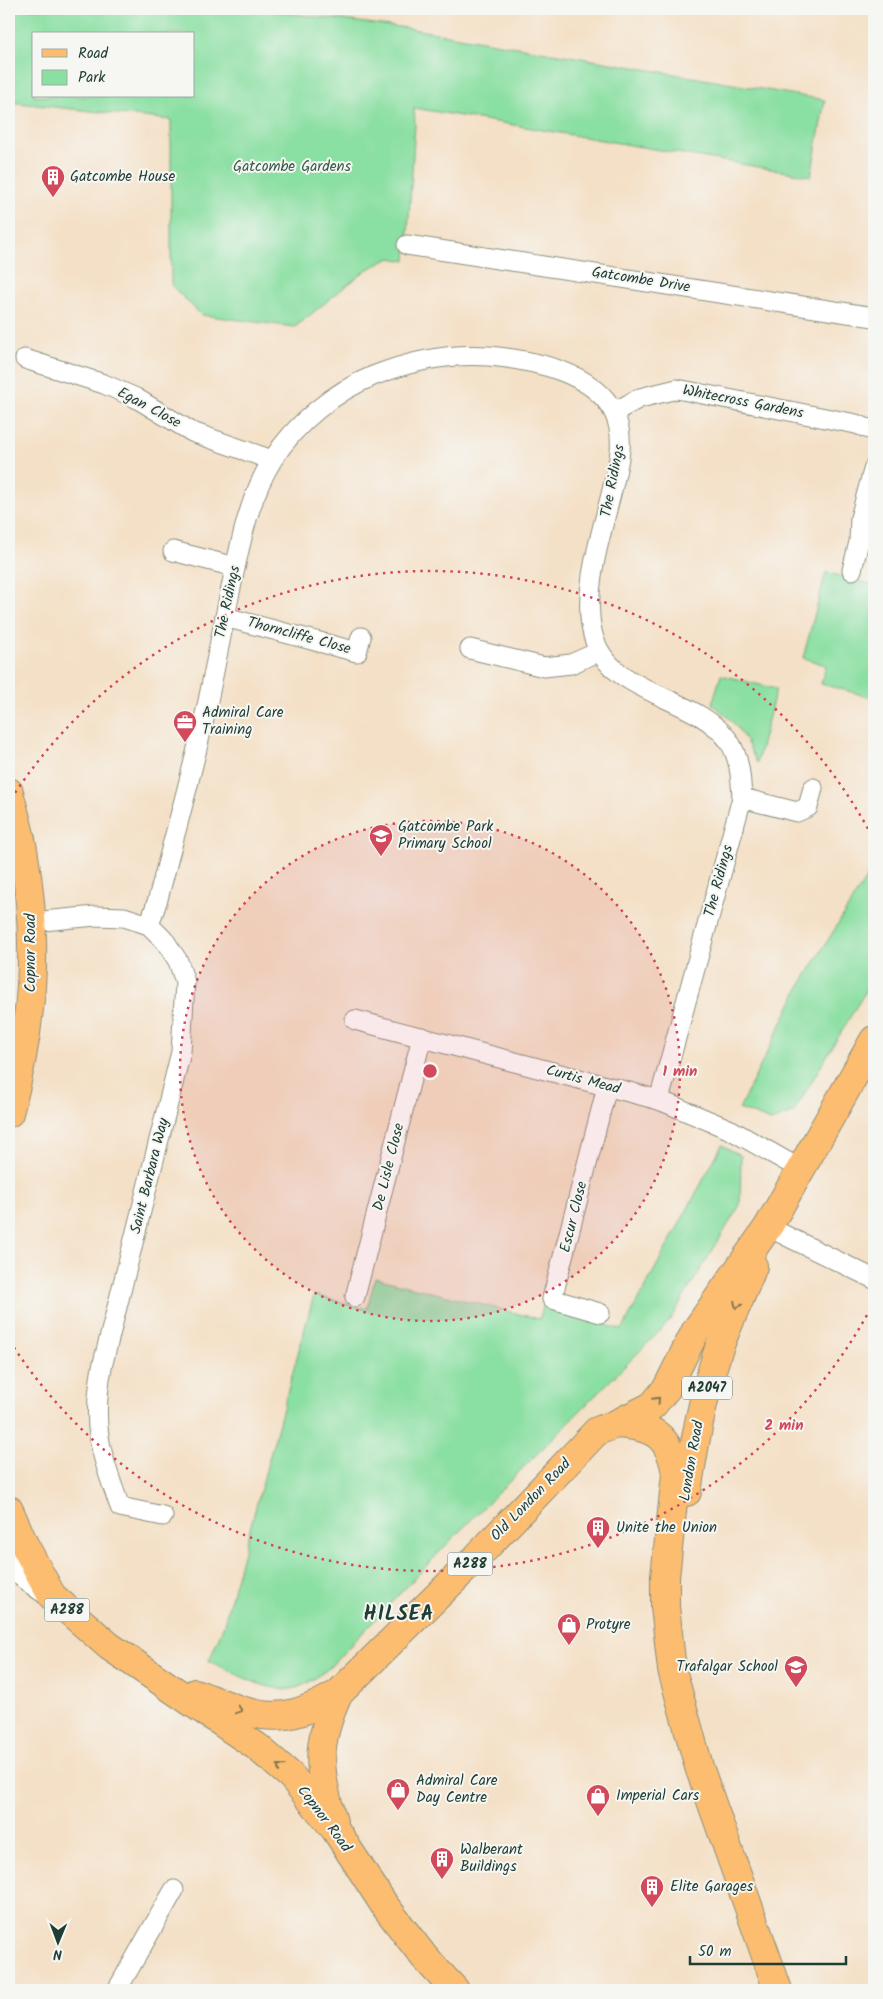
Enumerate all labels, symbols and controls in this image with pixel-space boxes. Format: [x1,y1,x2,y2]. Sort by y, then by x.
legend [32,32,195,98]
text: Road [78,42,109,66]
text: Park [78,66,106,90]
park label: Gatcombe Gardens [233,155,352,179]
building icon: Gatcombe House [40,164,66,198]
place label: Gatcombe House [70,165,176,189]
street label: Gatcombe Drive [590,260,692,300]
street label: Whitecross Gardens [680,378,806,426]
street label: Egan Close [113,381,186,435]
street label: The Ridings [594,442,632,519]
street label: The Ridings [209,563,248,641]
street label: Thorncliffe Close [245,611,354,661]
place label: Admiral Care Training [202,701,284,742]
office icon: Admiral Care Training [172,709,198,743]
place label: Gatcombe Park Primary School [398,815,494,856]
school or university icon: Gatcombe Park Primary School [368,823,394,857]
street label: The Ridings [698,842,740,920]
street label: Copnor Road [19,913,43,992]
street label: Curtis Mead [543,1059,623,1102]
text: 1 min [663,1060,697,1084]
centre of rings [421,1062,439,1080]
street label: Saint Barbara Way [124,1115,176,1236]
street label: De Lisle Close [367,1120,412,1213]
street label: Escur Close [554,1179,594,1255]
one-way arrow [733,1300,744,1309]
road number: A2047 [682,1376,732,1400]
one-way arrow [651,1396,660,1405]
text: 2 min [764,1414,804,1438]
street label: London Road [673,1418,711,1503]
street label: Old London Road [485,1453,577,1547]
building icon: Unite the Union [585,1515,611,1549]
place label: Unite the Union [616,1516,717,1540]
road number: A288 [448,1552,492,1576]
road number: A288 [44,1598,90,1622]
district label: HILSEA [364,1599,434,1631]
shop icon: Protyre [556,1612,582,1646]
place label: Protyre [586,1613,631,1637]
school or university icon: Trafalgar School [783,1654,809,1688]
place label: Trafalgar School [677,1655,778,1679]
one-way arrow [234,1704,243,1714]
one-way arrow [276,1764,285,1773]
place label: Admiral Care Day Centre [416,1769,498,1810]
shop icon: Admiral Care Day Centre [385,1777,411,1811]
street label: Copnor Road [291,1780,358,1858]
shop icon: Imperial Cars [585,1783,611,1817]
place label: Imperial Cars [616,1784,700,1808]
place label: Walberant Buildings [460,1838,523,1879]
building icon: Walberant Buildings [429,1846,455,1880]
building icon: Elite Garages [639,1874,665,1908]
place label: Elite Garages [670,1875,754,1899]
north arrow [32,1916,82,1966]
scale bar [690,1934,847,1966]
text: 50 m [698,1940,732,1964]
text: N [53,1943,62,1965]

